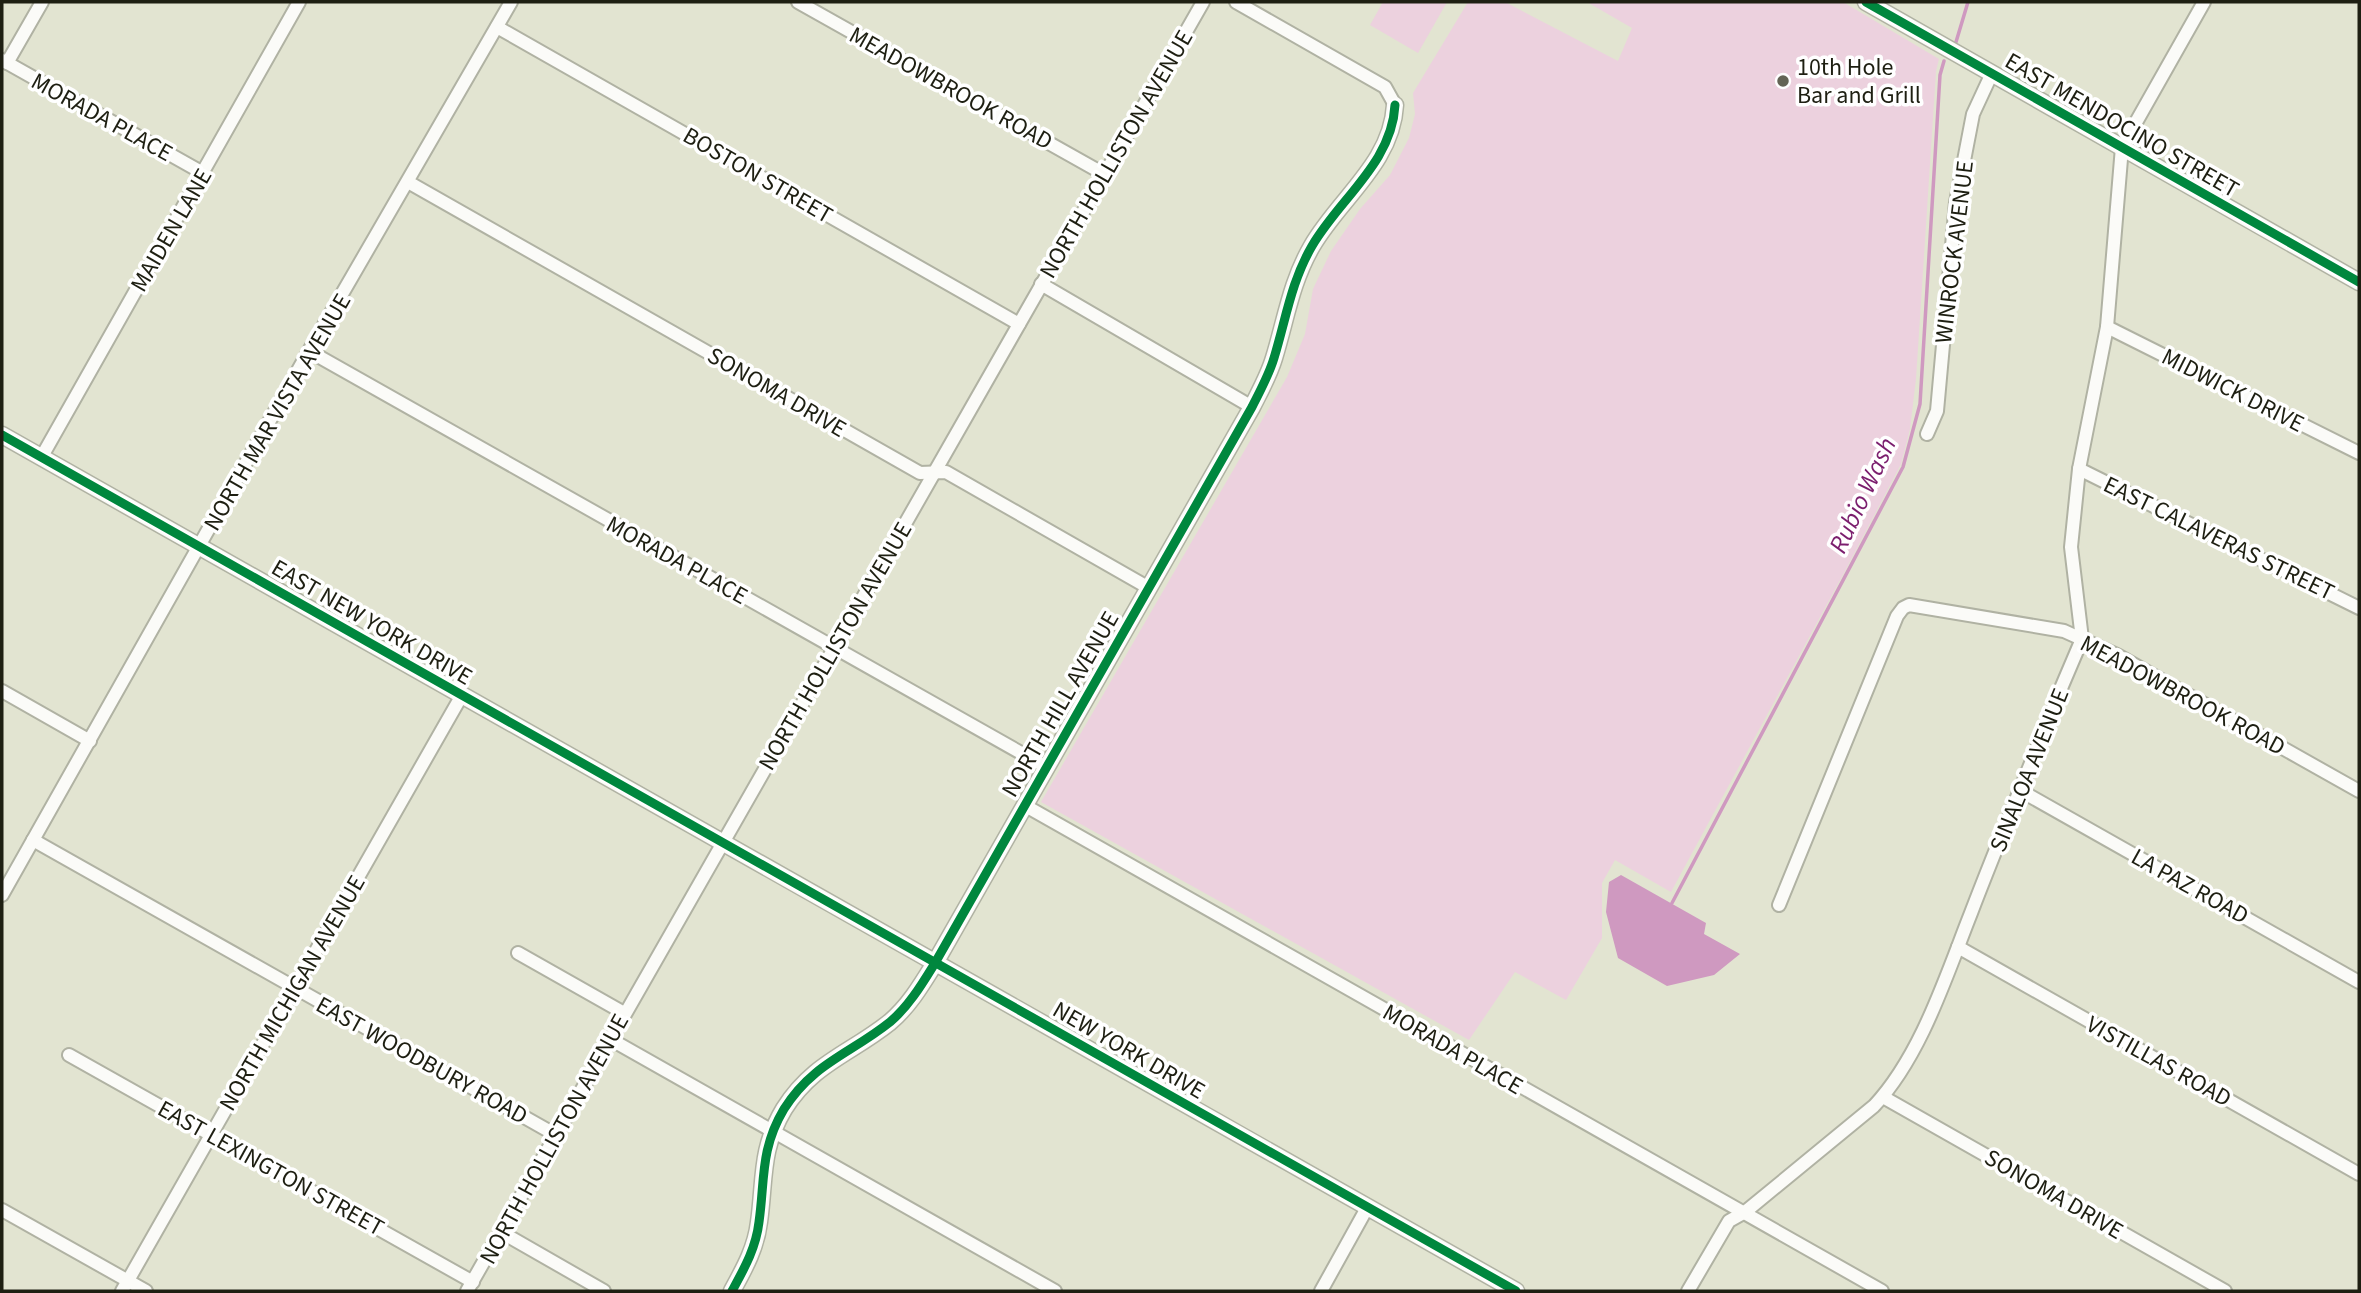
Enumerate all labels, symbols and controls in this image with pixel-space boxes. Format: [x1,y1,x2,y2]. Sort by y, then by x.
street label: MEADOWBROOK ROAD [843,18,1059,159]
street label: NORTH HOLLISTON AVENUE [1031,24,1202,285]
street label: EAST MENDOCINO STREET [1998,44,2245,207]
place label: 10th Hole Bar and Grill [1797,50,1921,113]
street label: MORADA PLACE [25,64,179,171]
marker: 10th Hole Bar and Grill [1775,73,1791,89]
street label: BOSTON STREET [676,118,839,233]
street label: WINROCK AVENUE [1926,159,1983,346]
street label: MAIDEN LANE [122,162,221,299]
street label: NORTH MAR VISTA AVENUE [195,287,360,538]
street label: SONOMA DRIVE [701,338,853,446]
street label: MIDWICK DRIVE [2155,340,2310,441]
water label: Rubio Wash [1819,431,1905,559]
street label: EAST CALAVERAS STREET [2097,467,2340,610]
street label: MORADA PLACE [600,507,754,614]
street label: NORTH HOLLISTON AVENUE [750,516,921,777]
street label: EAST NEW YORK DRIVE [265,551,479,694]
street label: NORTH HILL AVENUE [993,605,1128,804]
street label: MEADOWBROOK ROAD [2074,626,2292,764]
street label: SINALOA AVENUE [1981,683,2078,857]
street label: LA PAZ ROAD [2125,840,2255,933]
street label: NORTH MICHIGAN AVENUE [211,869,374,1118]
street label: EAST WOODBURY ROAD [309,988,534,1133]
street label: NEW YORK DRIVE [1046,993,1212,1108]
street label: MORADA PLACE [1376,995,1529,1104]
street label: VISTILLAS ROAD [2080,1007,2238,1116]
street label: NORTH HOLLISTON AVENUE [471,1008,638,1271]
street label: EAST LEXINGTON STREET [151,1092,390,1245]
street label: SONOMA DRIVE [1978,1140,2130,1248]

